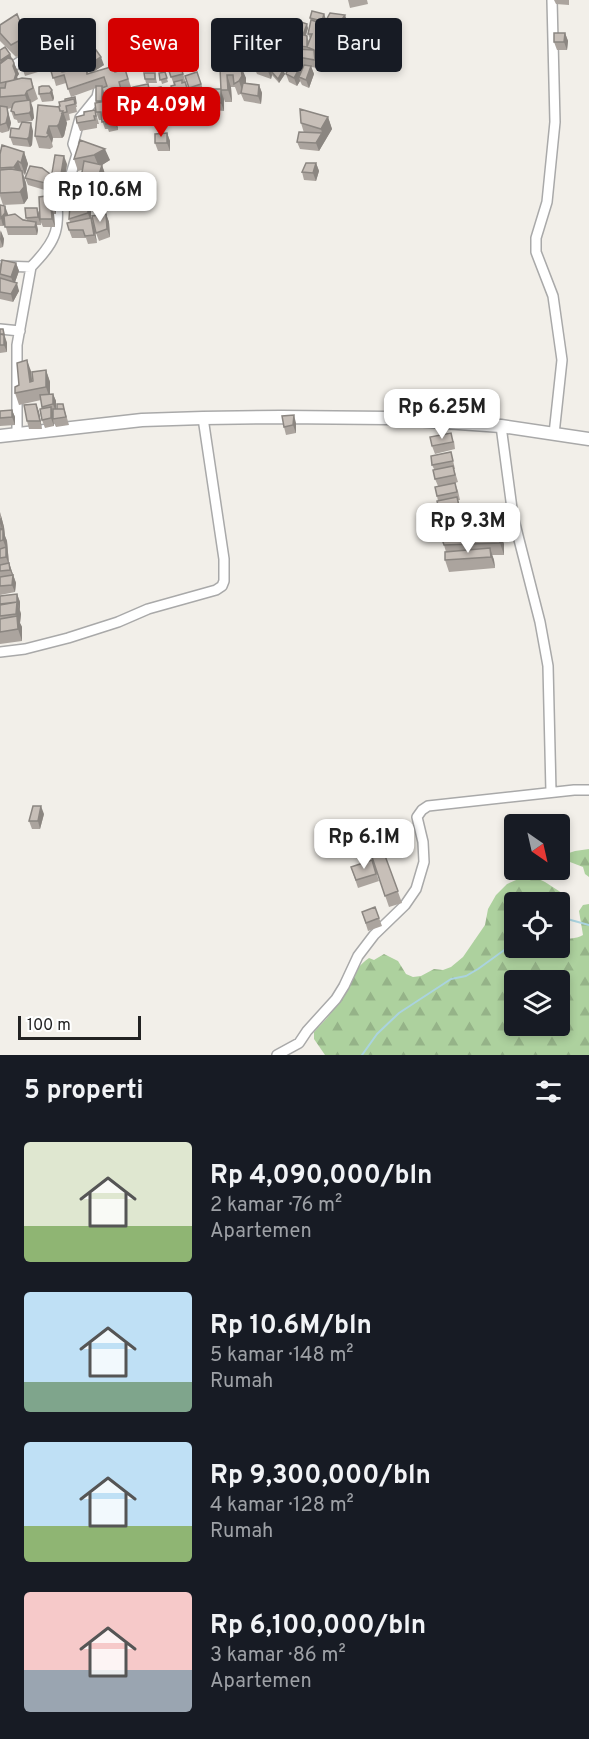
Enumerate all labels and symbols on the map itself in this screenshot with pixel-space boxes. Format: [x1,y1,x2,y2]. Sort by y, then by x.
pin: Rp 4.09M [99,87,223,138]
pin: Rp 10.6M [38,172,162,223]
pin: Rp 6.25M [380,389,504,440]
pin: Rp 9.3M [413,503,523,554]
north arrow [504,814,570,880]
pin: Rp 6.1M [309,819,419,870]
scale bar [18,1013,141,1040]

